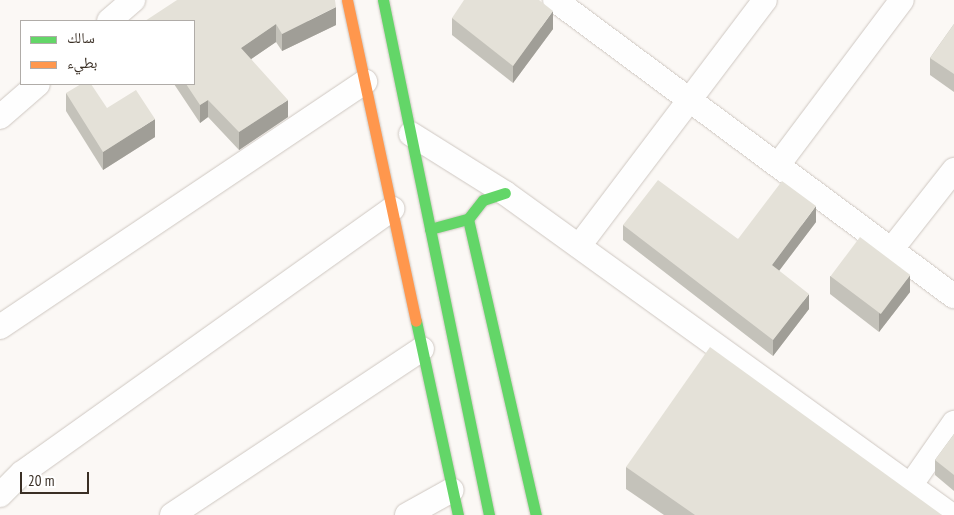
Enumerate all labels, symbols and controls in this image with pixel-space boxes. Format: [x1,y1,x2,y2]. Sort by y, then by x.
legend [20,20,195,85]
text: سالك [67,28,95,47]
text: بطيء [67,53,97,72]
scale bar [22,462,91,494]
text: 20 m [28,471,54,490]

